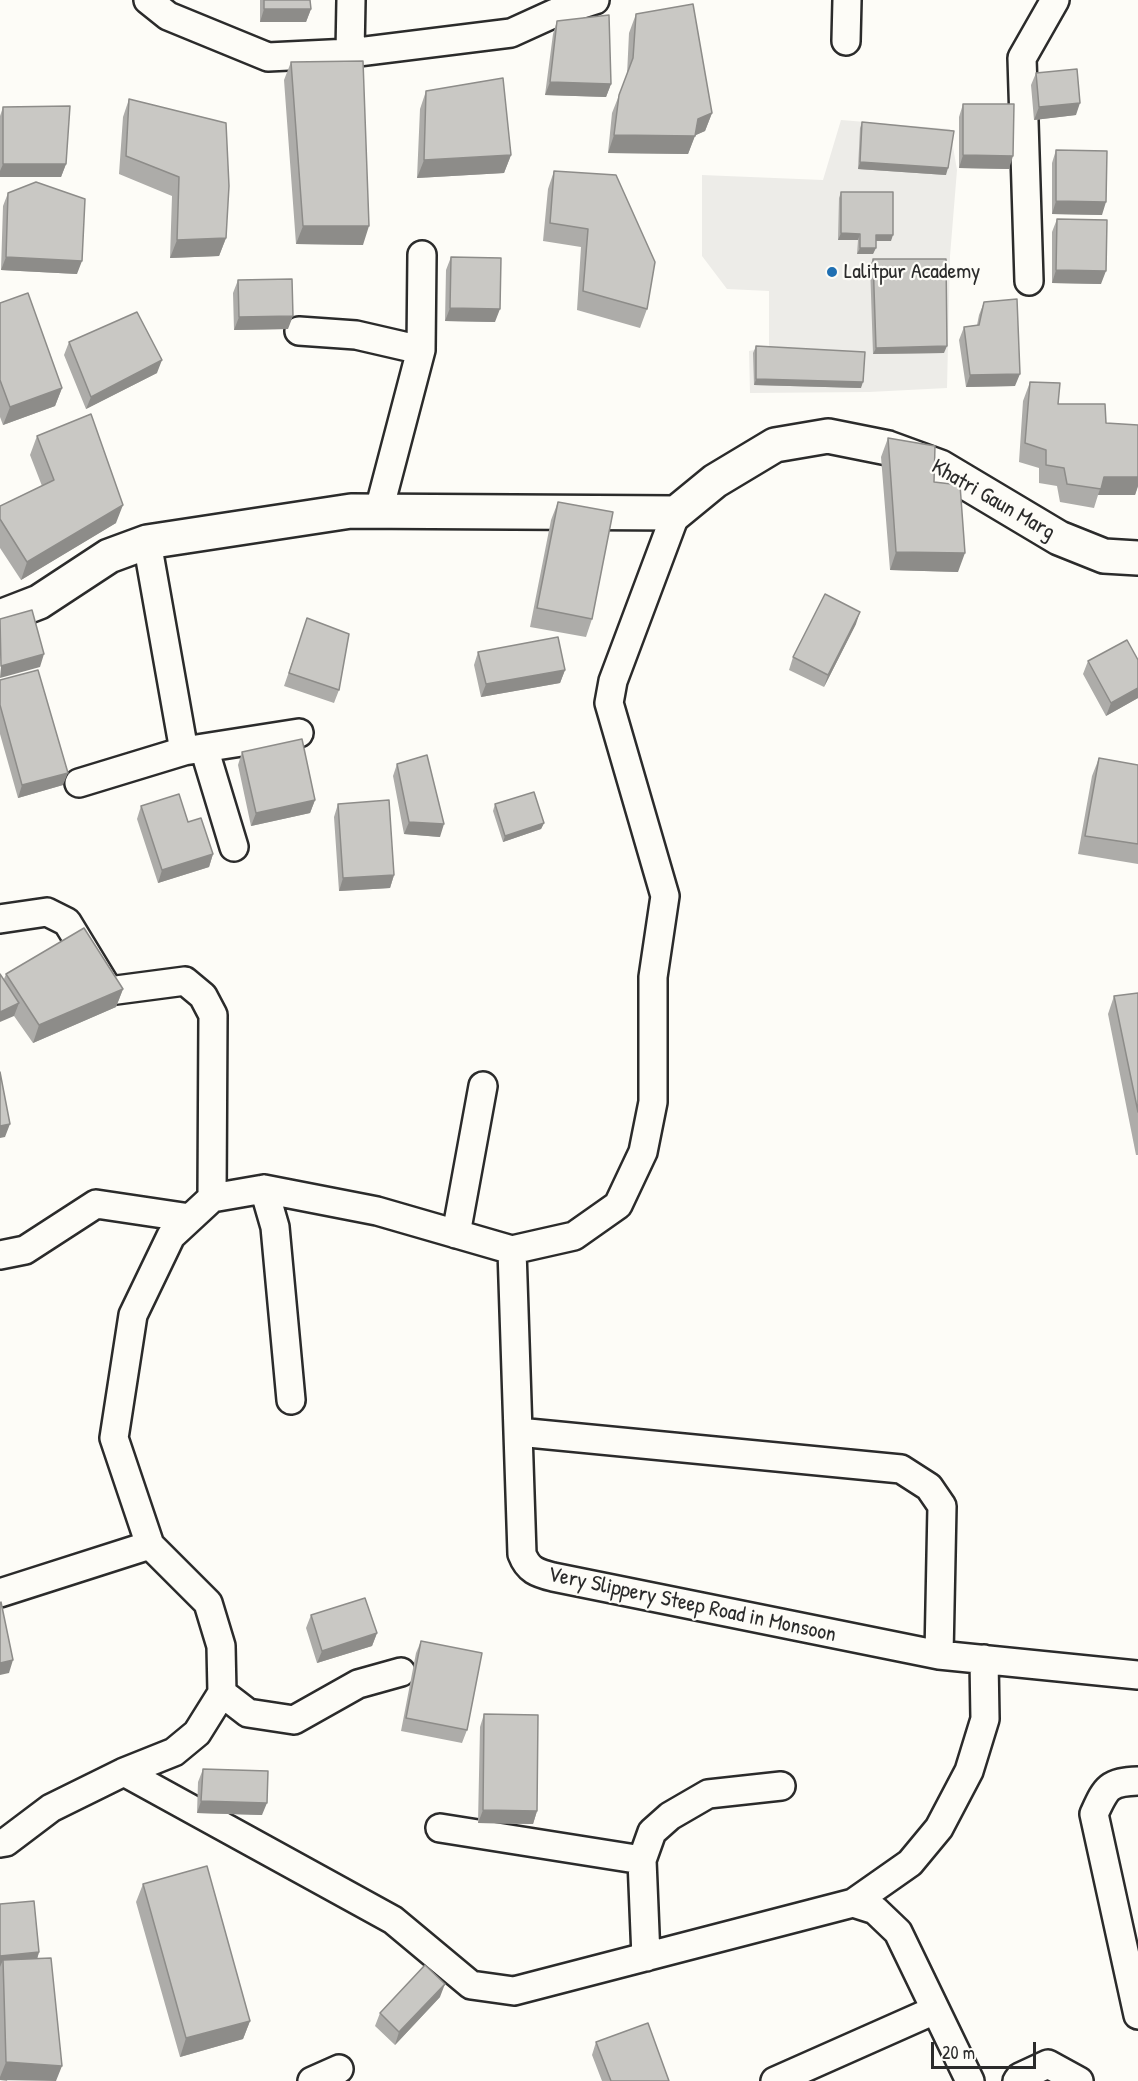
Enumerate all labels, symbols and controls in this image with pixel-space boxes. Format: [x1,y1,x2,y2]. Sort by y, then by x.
place label: Lalitpur Academy [844,259,980,285]
marker: Lalitpur Academy [825,265,839,279]
street label: Khatri Gaun Marg [926,454,1060,546]
street label: Very Slippery Steep Road in Monsoon [545,1562,839,1648]
scale bar [934,2030,1039,2068]
text: 20 m [942,2040,975,2065]

